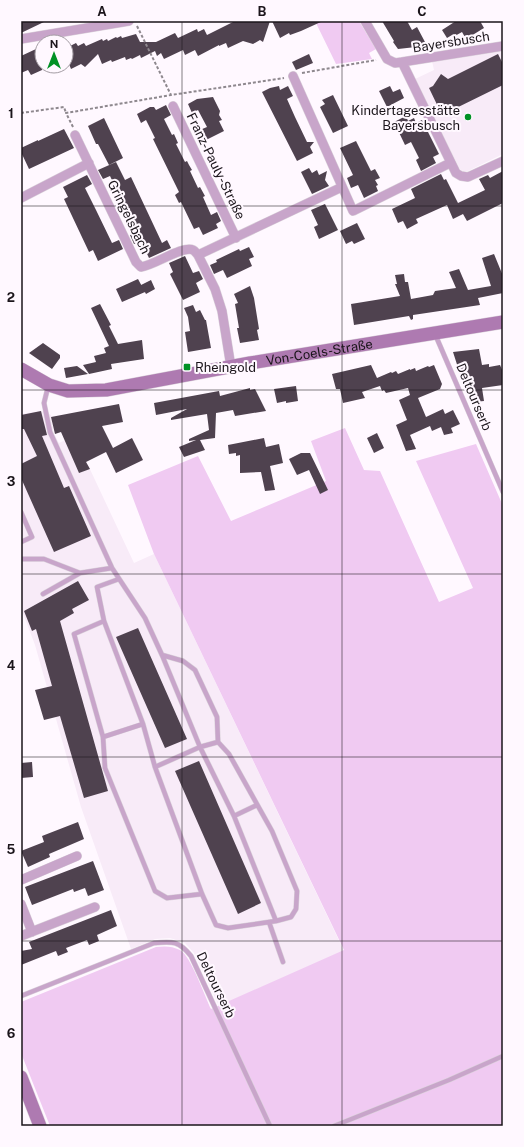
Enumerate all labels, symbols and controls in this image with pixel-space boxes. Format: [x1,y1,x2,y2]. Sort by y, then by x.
text: A [97,4,107,19]
text: B [258,4,267,19]
text: C [417,4,427,19]
street label: Bayersbusch [411,29,491,55]
north arrow [34,34,74,74]
text: N [50,38,58,50]
place label: Kindertagesstätte Bayersbusch [351,103,460,133]
text: 1 [8,106,14,121]
street label: Franz-Pauly-Straße [184,110,248,222]
marker: Kindertagesstätte Bayersbusch [463,112,473,122]
street label: Gringelsbach [105,178,153,256]
text: 2 [7,290,15,305]
street label: Von-Coels-Straße [265,336,374,368]
place label: Rheingold [195,360,256,375]
street label: Deltourserb [453,361,495,433]
marker: Rheingold [182,362,192,372]
text: 3 [7,474,16,489]
text: 4 [7,658,16,673]
text: 5 [7,842,16,857]
street label: Deltourserb [194,950,239,1021]
text: 6 [7,1026,16,1041]

